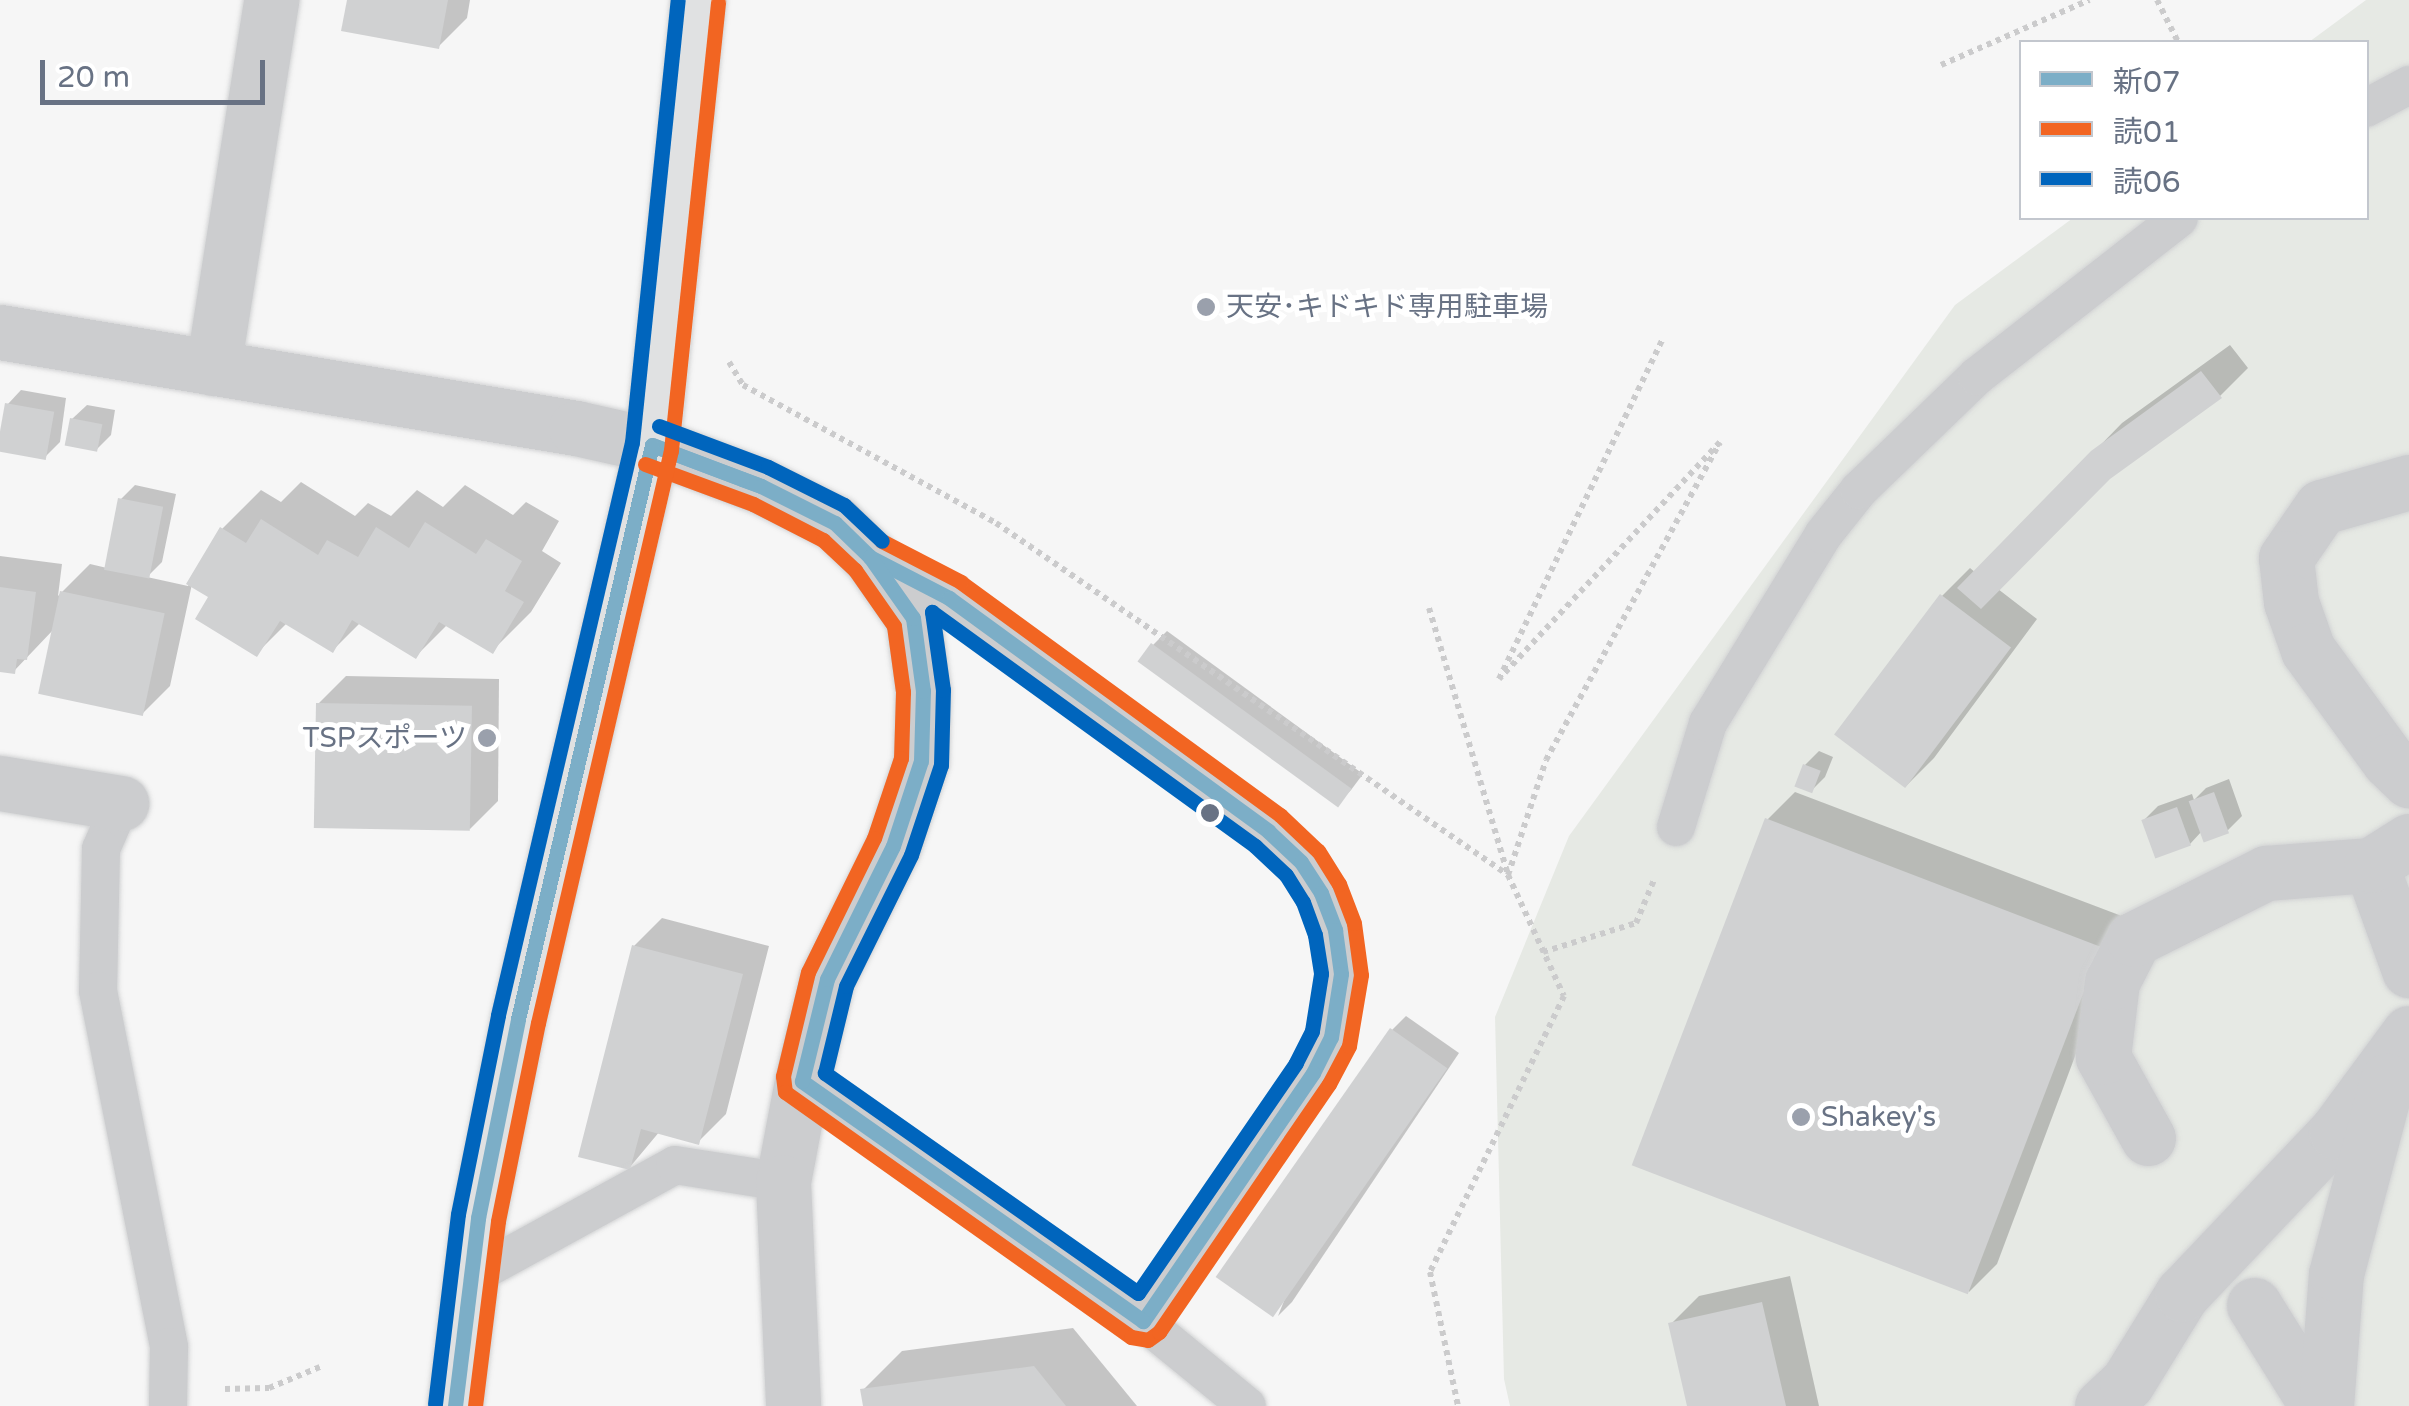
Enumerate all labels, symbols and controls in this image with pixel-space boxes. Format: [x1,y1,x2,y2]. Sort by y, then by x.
scale bar [45,40,270,102]
legend [2019,40,2369,220]
text: 20 m [57,59,130,96]
text: 新07 [2113,64,2181,101]
text: 読01 [2113,114,2181,151]
text: 読06 [2113,164,2181,201]
place label: 天安･キドキド専用駐車場 [1226,290,1548,324]
marker: 天安･キドキド専用駐車場 [1195,296,1217,318]
place label: TSPスポーツ [302,721,467,755]
marker: TSPスポーツ [476,727,498,749]
unlabelled marker [1200,803,1220,823]
place label: Shakey's [1821,1100,1936,1134]
marker: Shakey's [1790,1106,1812,1128]

